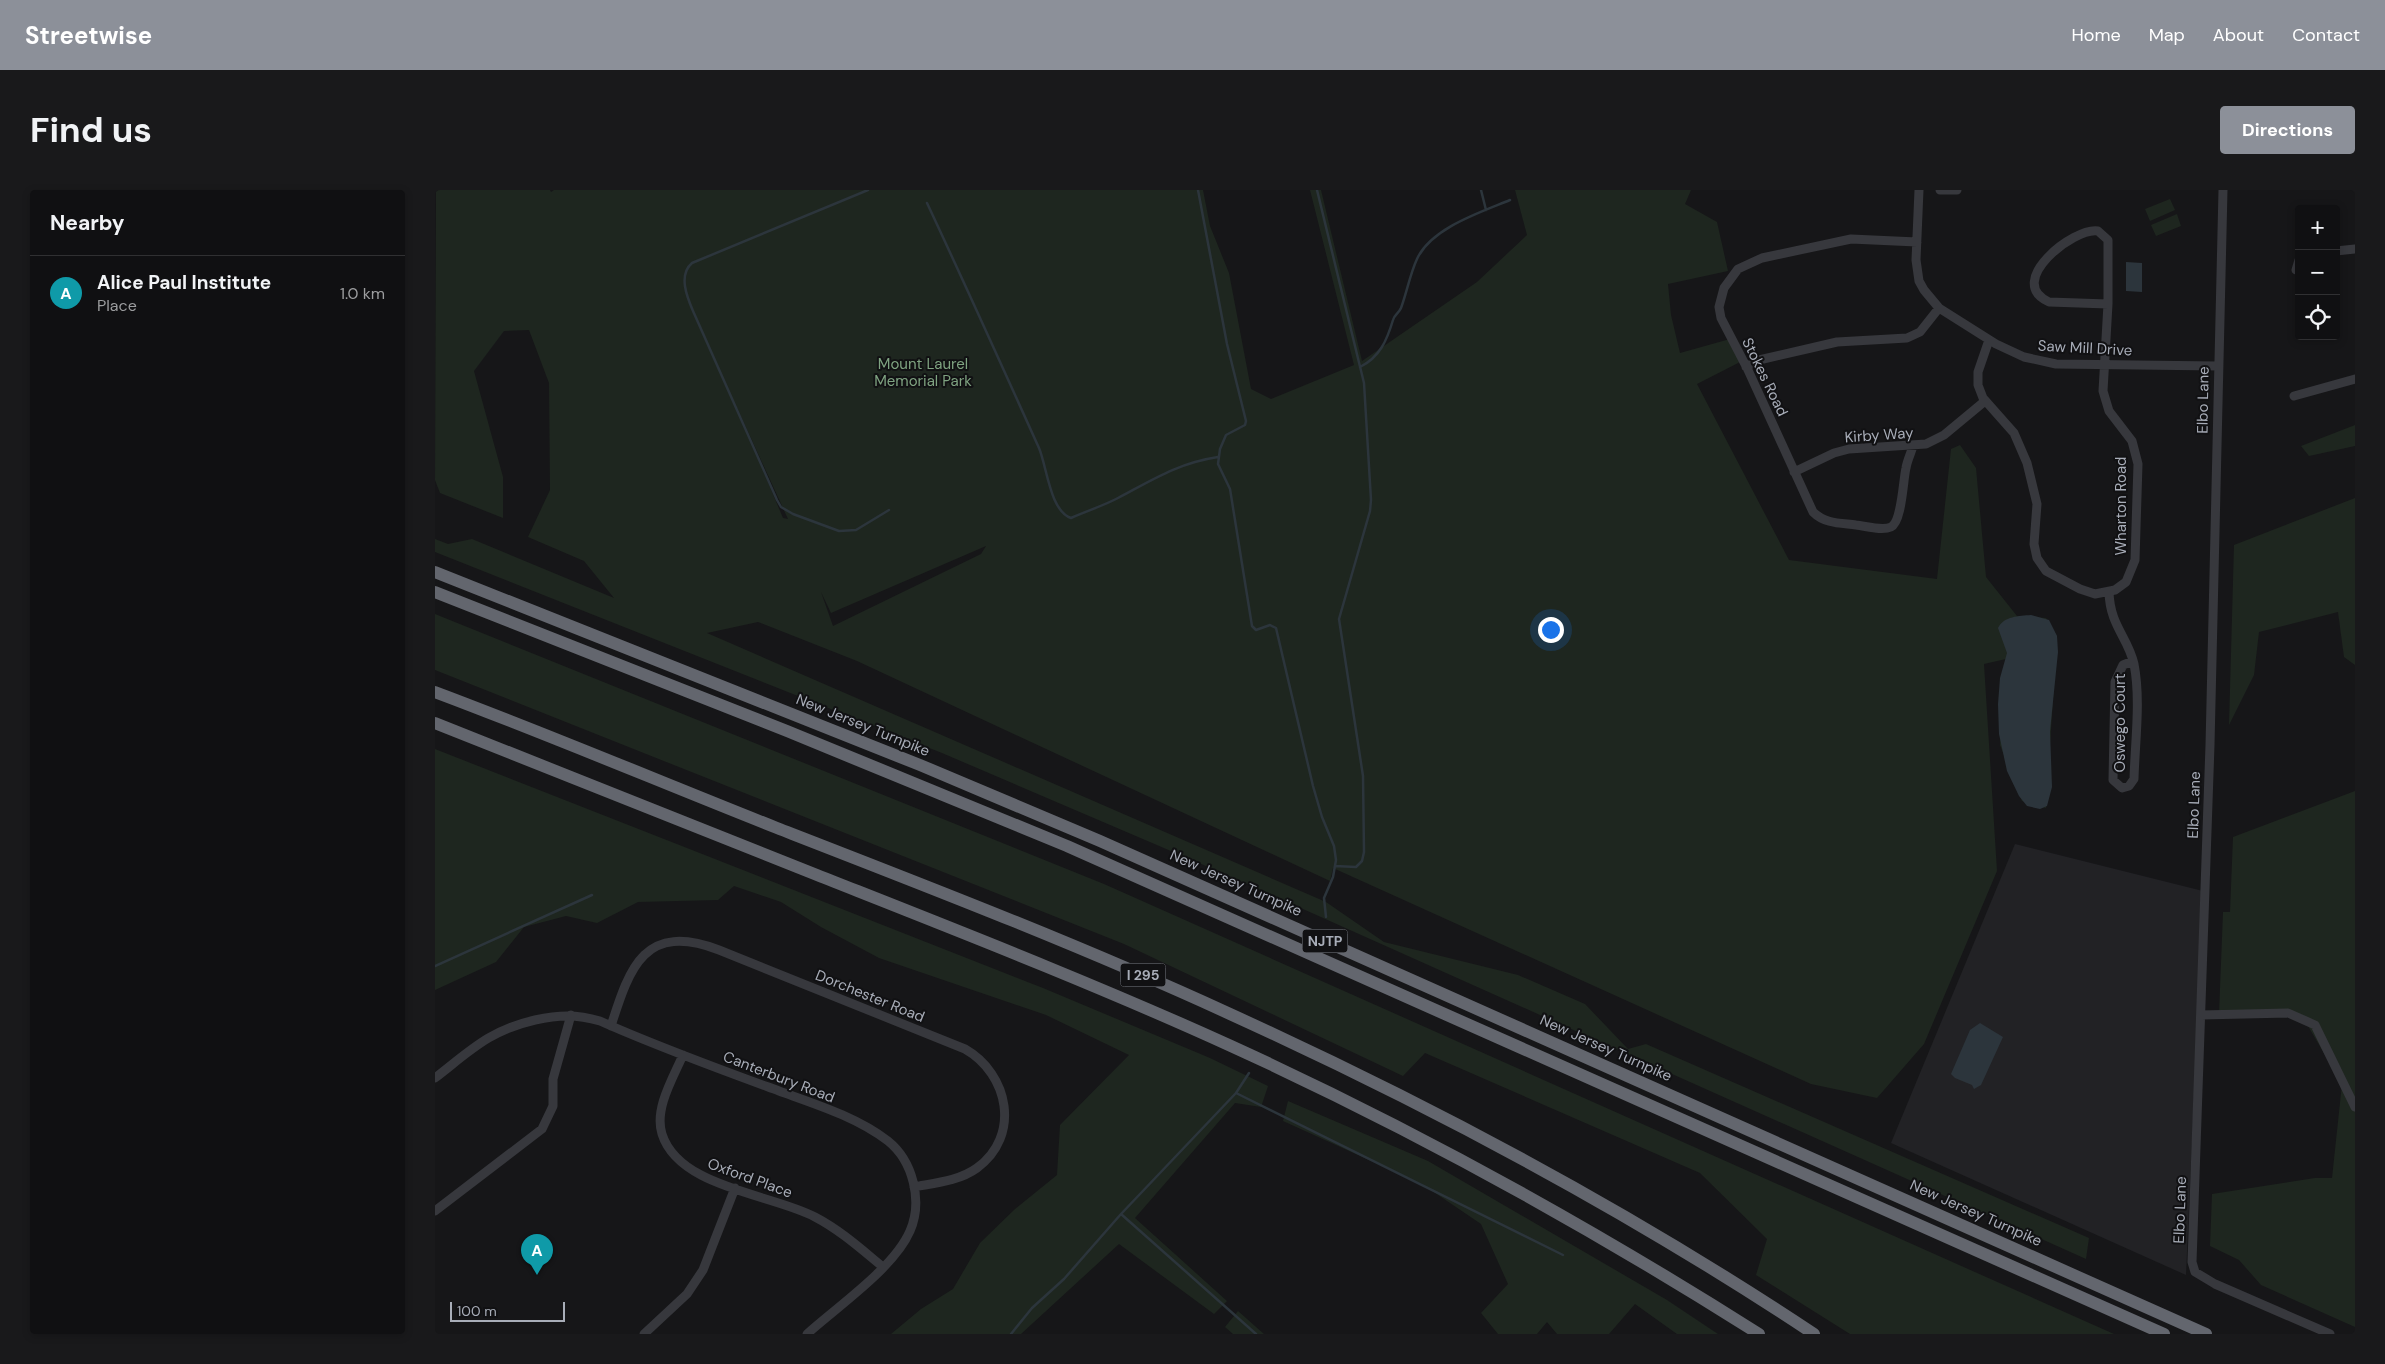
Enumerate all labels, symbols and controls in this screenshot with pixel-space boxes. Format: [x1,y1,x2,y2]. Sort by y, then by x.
text: Streetwise [25,20,152,51]
text: Home [2071,23,2121,47]
text: Map [2149,23,2185,47]
text: About [2213,23,2264,47]
text: Contact [2292,23,2360,47]
button: Directions [2220,106,2355,154]
text: Find us [30,107,152,153]
map controls [2295,205,2340,340]
button: + [2295,205,2340,250]
text: Nearby [50,209,124,237]
button: − [2295,250,2340,295]
text: Alice Paul Institute [97,270,271,295]
text: A [60,283,72,304]
text: 1.0 km [340,283,385,304]
text: Place [97,295,137,316]
button: locate [2295,295,2340,340]
street label: Stokes Road [1737,334,1793,420]
street label: Saw Mill Drive [2037,336,2133,360]
park label: Mount Laurel Memorial Park [874,354,972,391]
street label: Elbo Lane [2192,366,2214,434]
street label: Kirby Way [1844,423,1915,447]
street label: Wharton Road [2111,457,2131,555]
your location [1538,617,1564,643]
street label: Oswego Court [2110,673,2130,773]
street label: New Jersey Turnpike [793,689,933,761]
street label: Elbo Lane [2183,771,2205,839]
street label: New Jersey Turnpike [1167,845,1305,921]
road number: NJTP [1303,929,1347,952]
road number: I 295 [1121,964,1165,986]
street label: Dorchester Road [812,965,928,1027]
street label: New Jersey Turnpike [1537,1010,1675,1086]
street label: Canterbury Road [720,1047,838,1107]
street label: Oxford Place [705,1153,795,1203]
street label: New Jersey Turnpike [1907,1175,2045,1251]
street label: Elbo Lane [2169,1176,2191,1244]
pin: A [521,1234,553,1275]
scale bar [450,1299,565,1322]
text: 100 m [457,1302,497,1320]

